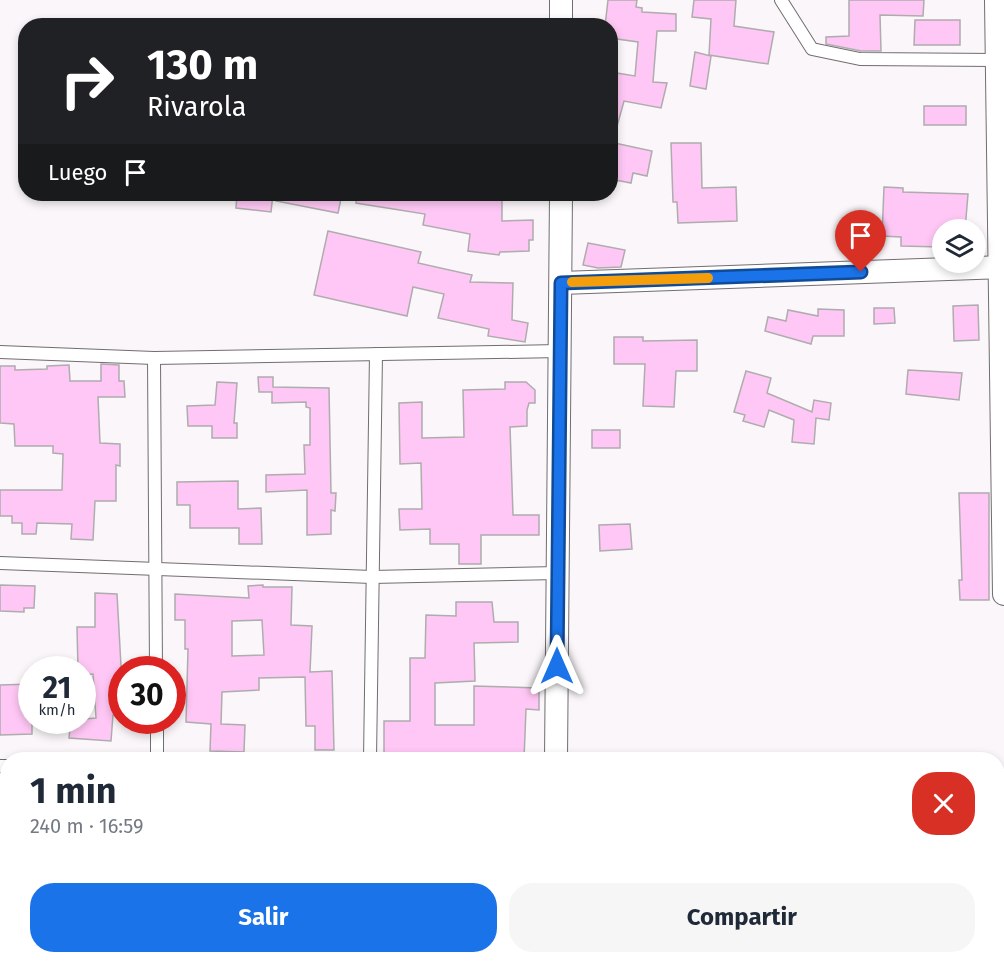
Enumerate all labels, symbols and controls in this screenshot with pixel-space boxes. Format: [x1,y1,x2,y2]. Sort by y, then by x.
text: 130 m [147,40,258,90]
icon: right [48,42,126,120]
text: Rivarola [147,91,246,123]
icon: arrive [119,156,152,189]
text: Luego [48,159,107,186]
pin [835,210,886,272]
icon: arrive [844,219,877,252]
map controls [932,219,986,273]
button: layers [932,219,986,273]
position arrow [525,634,589,698]
speed limit sign: 30 [108,656,186,734]
text: 21 [43,670,71,706]
text: km/h [38,701,76,719]
text: 1 min [30,769,117,813]
button: close [912,772,975,835]
text: 240 m · 16:59 [30,814,143,838]
button: Salir [30,883,497,952]
button: Compartir [509,883,975,952]

